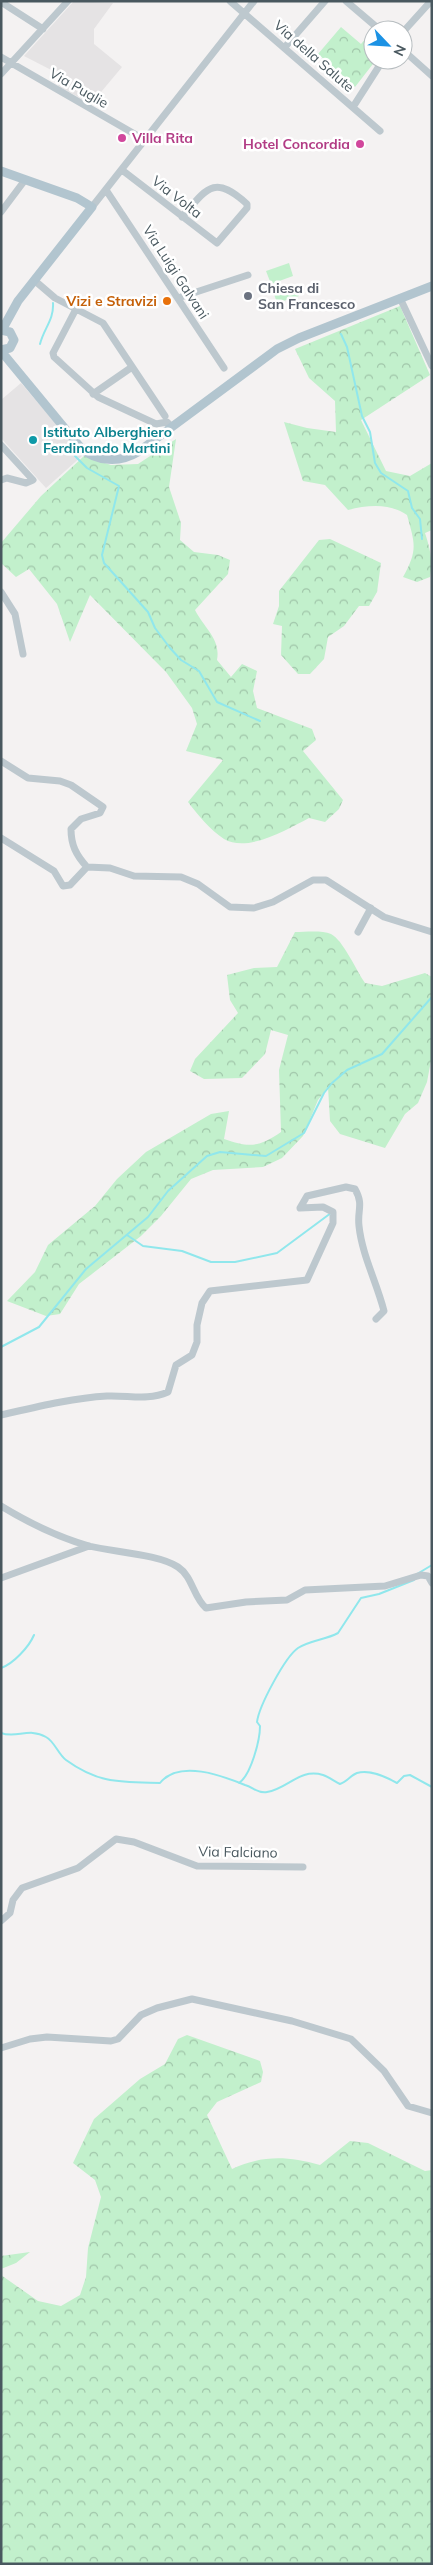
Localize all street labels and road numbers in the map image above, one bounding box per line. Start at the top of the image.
street label: Via della Salute [270,16,358,96]
street label: Via Puglie [46,64,112,112]
street label: Via Volta [148,172,206,222]
street label: Via Luigi Galvani [139,222,213,322]
street label: Via Falciano [198,1842,278,1862]

